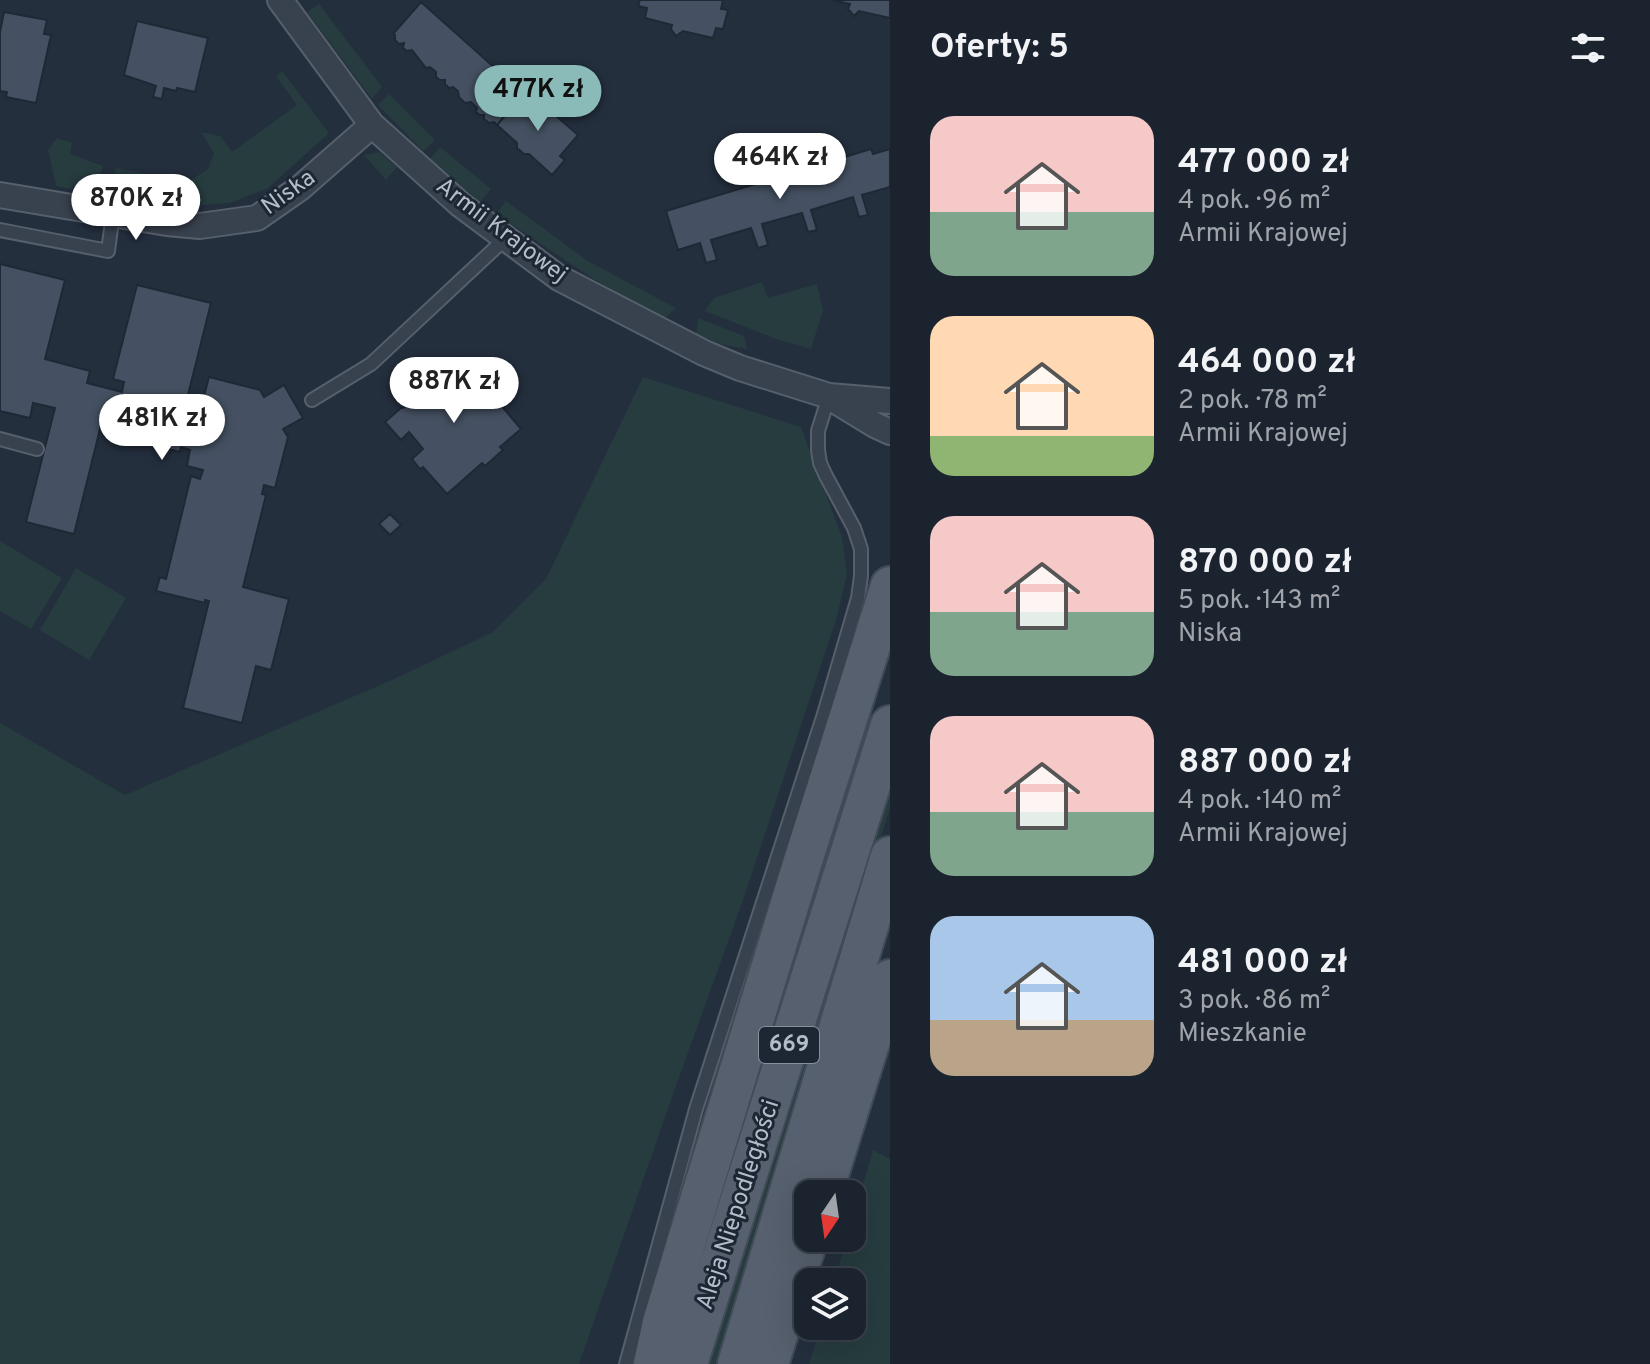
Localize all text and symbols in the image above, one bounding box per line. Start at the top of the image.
icon: filters [1566,26,1610,70]
text: Oferty: 5 [930,27,1069,70]
pin: 477K zł [464,65,612,133]
text: 477K zł [492,74,584,107]
pin: 464K zł [706,133,854,201]
text: 464K zł [732,142,828,175]
text: 477 000 zł [1178,142,1349,185]
icon: home [994,148,1090,244]
street label: Niska [256,163,322,223]
street label: Armii Krajowej [429,172,573,290]
pin: 870K zł [62,174,210,242]
text: 870K zł [89,183,183,216]
text: 4 pok. · 96 m² [1178,185,1331,218]
text: Armii Krajowej [1178,218,1348,251]
text: 464 000 zł [1178,342,1355,385]
icon: home [994,348,1090,444]
pin: 887K zł [380,357,528,425]
text: 887K zł [408,366,500,399]
text: 2 pok. · 78 m² [1178,385,1327,418]
pin: 481K zł [88,394,236,462]
text: 481K zł [117,403,207,436]
text: Armii Krajowej [1178,418,1348,451]
text: 870 000 zł [1178,542,1352,585]
icon: home [994,548,1090,644]
text: 5 pok. · 143 m² [1178,585,1340,618]
text: Niska [1178,618,1242,651]
text: 887 000 zł [1178,742,1351,785]
icon: home [994,748,1090,844]
text: 4 pok. · 140 m² [1178,785,1341,818]
text: Armii Krajowej [1178,818,1348,851]
text: 481 000 zł [1178,942,1347,985]
icon: home [994,948,1090,1044]
text: 3 pok. · 86 m² [1178,985,1330,1018]
text: Mieszkanie [1178,1018,1307,1051]
road number: 669 [759,1027,819,1063]
street label: Aleja Niepodległości [691,1096,787,1314]
north arrow [794,1180,866,1252]
map controls [794,1180,866,1340]
button: layers [794,1268,866,1340]

